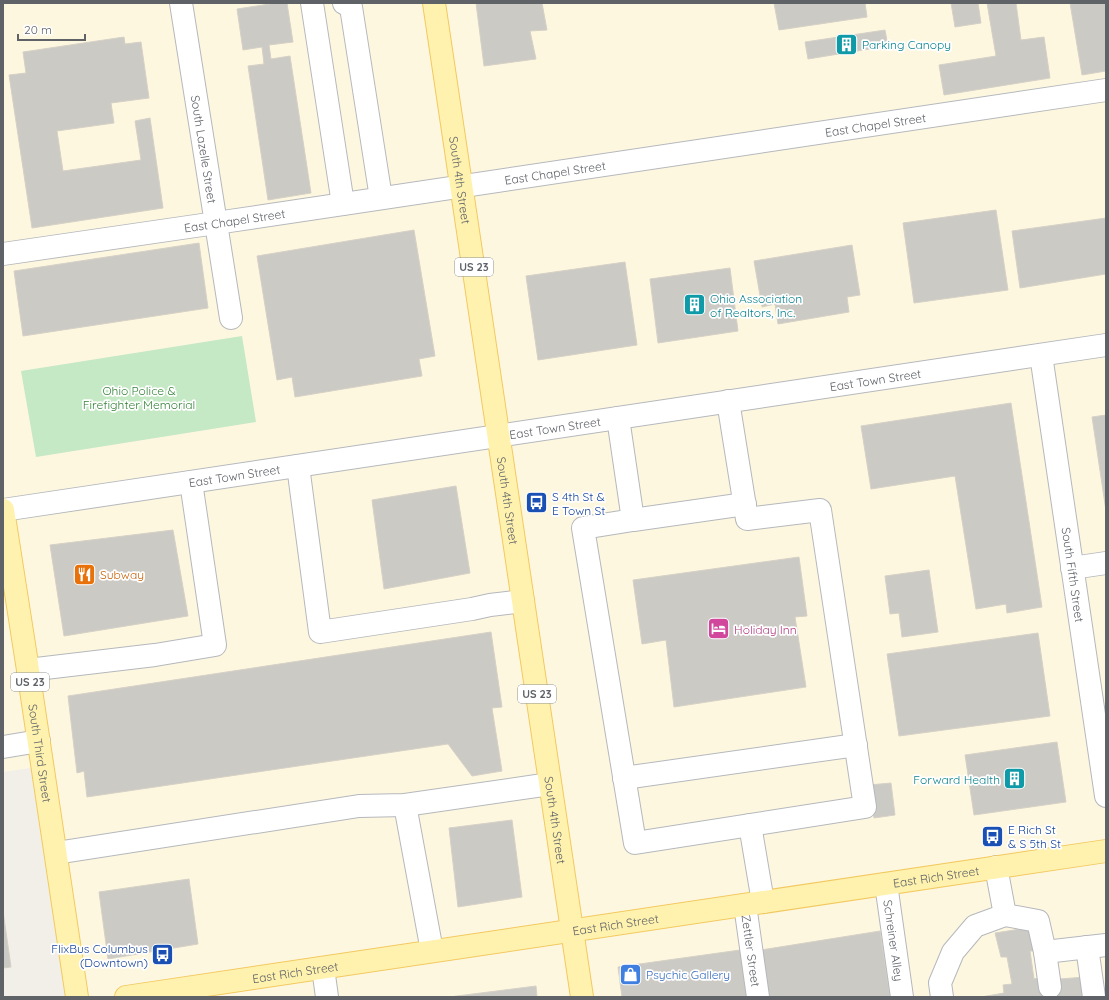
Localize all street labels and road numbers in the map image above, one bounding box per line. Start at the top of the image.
street label: South Lazelle Street [188,94,220,204]
street label: East Chapel Street [824,110,927,139]
street label: South 4th Street [446,135,474,225]
street label: East Chapel Street [503,157,607,187]
street label: East Chapel Street [183,205,286,235]
road number: US 23 [455,258,493,276]
street label: East Town Street [829,365,922,394]
street label: East Town Street [508,413,602,442]
street label: South 4th Street [494,456,522,545]
street label: East Town Street [188,461,281,490]
street label: South Fifth Street [1059,526,1088,623]
road number: US 23 [11,673,49,691]
road number: US 23 [518,685,556,703]
street label: South Third Street [26,703,55,803]
street label: South 4th Street [542,775,570,865]
street label: East Rich Street [892,862,980,890]
street label: Schreiner Alley [881,899,907,982]
street label: East Rich Street [572,910,660,938]
street label: Zettler Street [739,913,764,988]
street label: East Rich Street [251,958,339,986]

